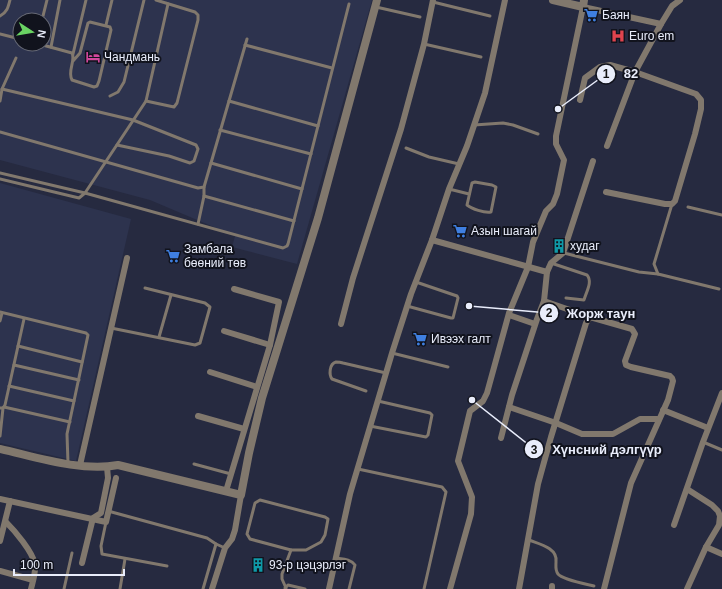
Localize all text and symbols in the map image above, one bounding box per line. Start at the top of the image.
supermarket icon: Баян [583,7,599,23]
place label: Баян [602,8,630,22]
north arrow [12,12,52,52]
hospital icon: Euro em [610,28,626,44]
text: N [35,29,48,39]
place label: Euro em [629,29,674,43]
hotel icon: Чандмань [85,49,101,65]
place label: Чандмань [104,50,160,64]
callout: 82 [596,61,646,86]
text: 82 [624,66,638,81]
text: 1 [603,67,610,81]
supermarket icon: Азын шагай [452,223,468,239]
place label: Азын шагай [471,224,537,238]
building icon: худаг [551,238,567,254]
place label: худаг [570,239,600,253]
place label: Замбала бөөний төв [184,242,246,270]
supermarket icon: Замбала бөөний төв [165,248,181,264]
callout: Жорж таун [539,301,643,326]
text: 2 [546,306,553,320]
text: Жорж таун [566,306,635,321]
supermarket icon: Ивээх галт [412,331,428,347]
place label: Ивээх галт [431,332,491,346]
callout: Хүнсний дэлгүүр [524,437,670,462]
text: Хүнсний дэлгүүр [552,442,662,457]
text: 3 [531,443,538,457]
scale bar [14,551,124,577]
building icon: 93-р цэцэрлэг [250,557,266,573]
text: 100 m [20,558,53,572]
place label: 93-р цэцэрлэг [269,558,347,572]

